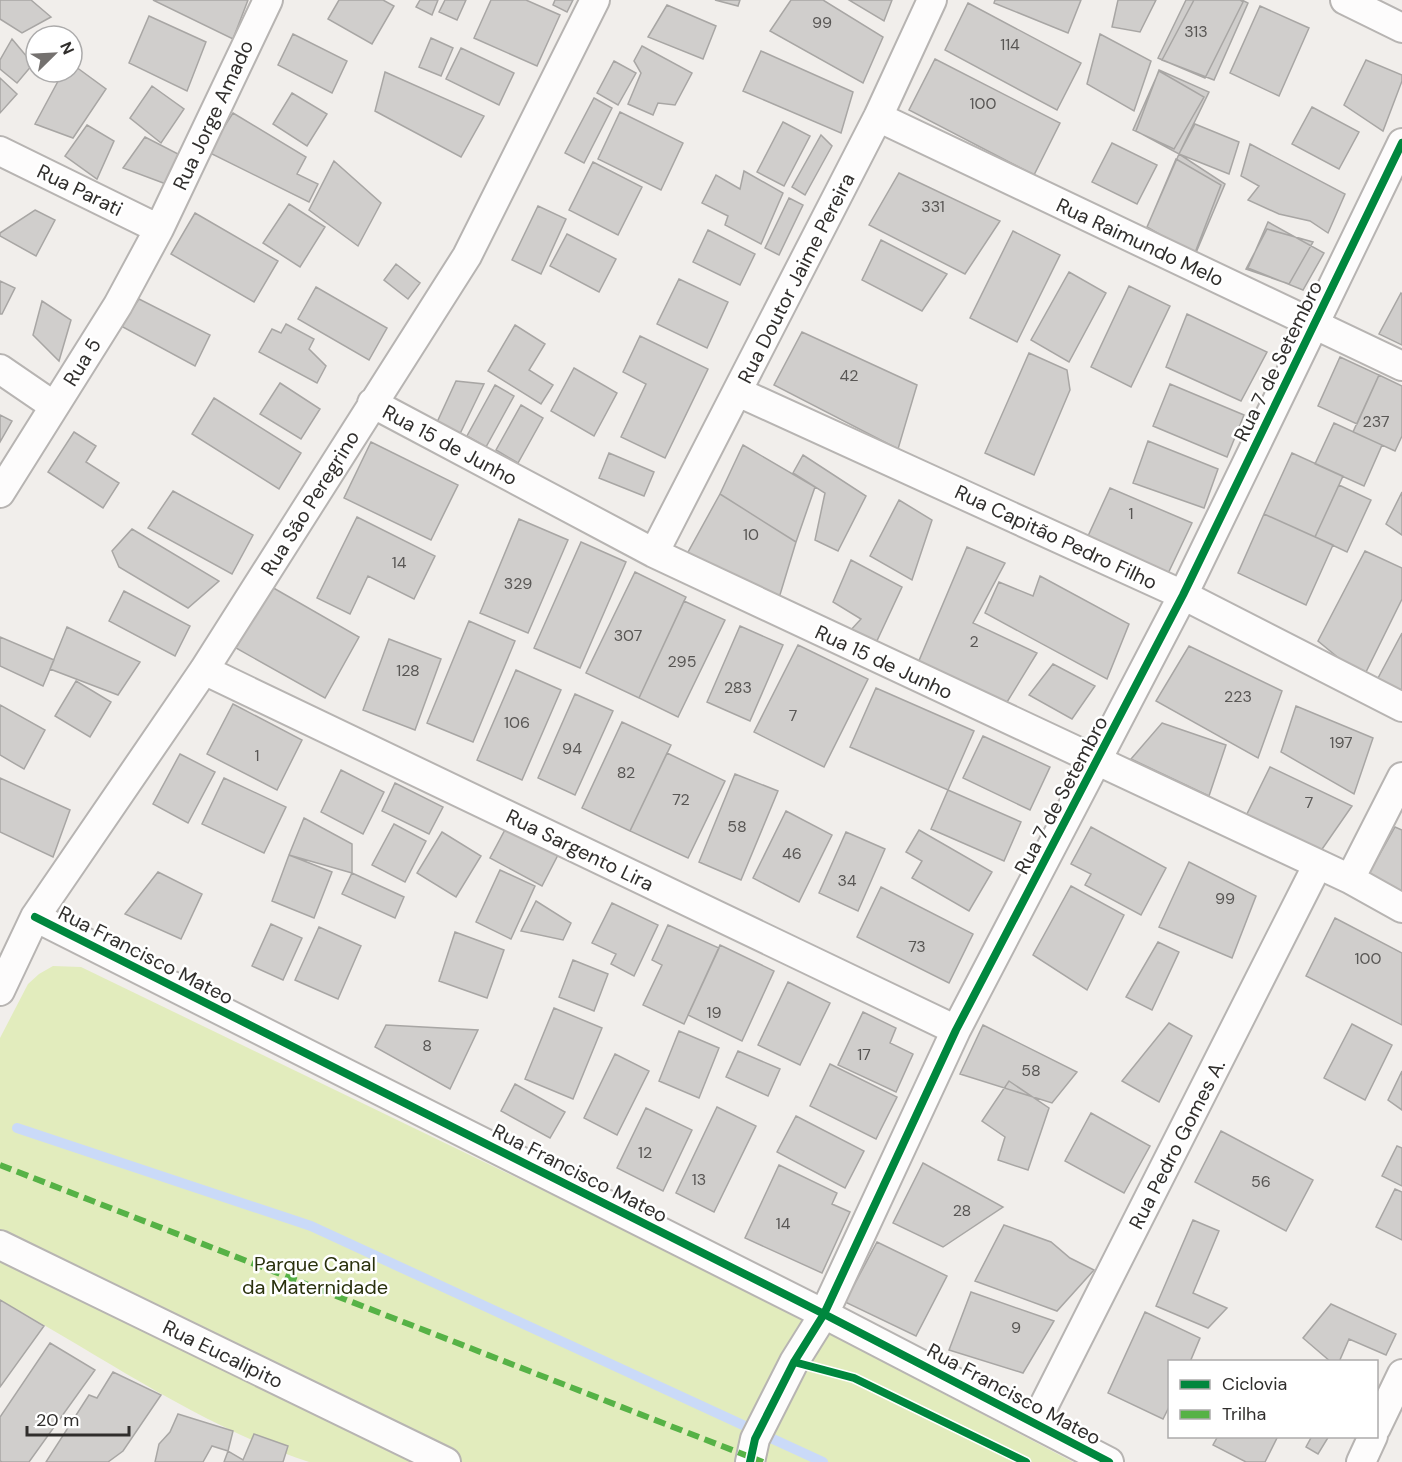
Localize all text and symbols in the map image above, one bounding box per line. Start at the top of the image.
house number: 99 [812,12,832,33]
house number: 313 [1184,21,1208,42]
north arrow [24,24,84,84]
house number: 114 [1000,34,1020,55]
street label: Rua Jorge Amado [167,36,259,194]
text: N [55,39,79,58]
house number: 100 [970,93,996,114]
street label: Rua Parati [33,158,127,222]
street label: Rua Doutor Jaime Pereira [732,168,860,388]
street label: Rua Raimundo Melo [1052,192,1228,292]
house number: 331 [921,196,945,217]
street label: Rua 7 de Setembro [1228,276,1328,446]
street label: Rua 5 [57,333,107,391]
house number: 42 [840,365,858,386]
street label: Rua 15 de Junho [378,399,522,491]
house number: 237 [1363,411,1389,432]
street label: Rua São Peregrino [255,425,365,581]
street label: Rua Capitão Pedro Filho [951,479,1161,595]
house number: 1 [1129,503,1134,524]
house number: 10 [743,524,759,545]
house number: 14 [392,552,407,573]
house number: 329 [504,573,532,594]
street label: Rua 15 de Junho [811,619,957,705]
house number: 307 [614,625,642,646]
house number: 2 [969,631,979,652]
house number: 295 [668,651,696,672]
house number: 128 [396,660,420,681]
house number: 283 [724,677,752,698]
house number: 223 [1224,686,1252,707]
house number: 7 [789,705,797,726]
street label: Rua 7 de Setembro [1008,711,1114,879]
house number: 106 [504,712,530,733]
house number: 197 [1329,732,1353,753]
house number: 94 [562,738,582,759]
house number: 1 [255,745,260,766]
house number: 82 [617,762,635,783]
house number: 72 [672,789,690,810]
house number: 7 [1305,792,1313,813]
street label: Rua Sargento Lira [502,803,658,897]
house number: 58 [727,816,747,837]
house number: 46 [782,843,802,864]
house number: 34 [837,870,857,891]
house number: 99 [1215,888,1235,909]
street label: Rua Francisco Mateo [54,900,238,1010]
house number: 73 [908,936,926,957]
house number: 100 [1355,948,1381,969]
house number: 19 [706,1002,722,1023]
house number: 8 [422,1035,432,1056]
house number: 17 [857,1044,871,1065]
street label: Rua Pedro Gomes A. [1123,1055,1231,1233]
house number: 58 [1021,1060,1041,1081]
street label: Rua Francisco Mateo [488,1118,672,1228]
house number: 12 [638,1142,652,1163]
house number: 13 [692,1169,706,1190]
house number: 56 [1251,1171,1271,1192]
house number: 28 [953,1200,971,1221]
house number: 14 [776,1213,791,1234]
park label: Parque Canal da Maternidade [242,1251,388,1300]
street label: Rua Eucalipito [159,1314,287,1394]
house number: 9 [1011,1317,1021,1338]
street label: Rua Francisco Mateo [923,1337,1105,1451]
legend [1168,1360,1378,1438]
text: Ciclovia [1222,1372,1287,1396]
scale bar [27,1399,129,1437]
text: Trilha [1222,1402,1266,1426]
text: 20 m [36,1408,79,1432]

